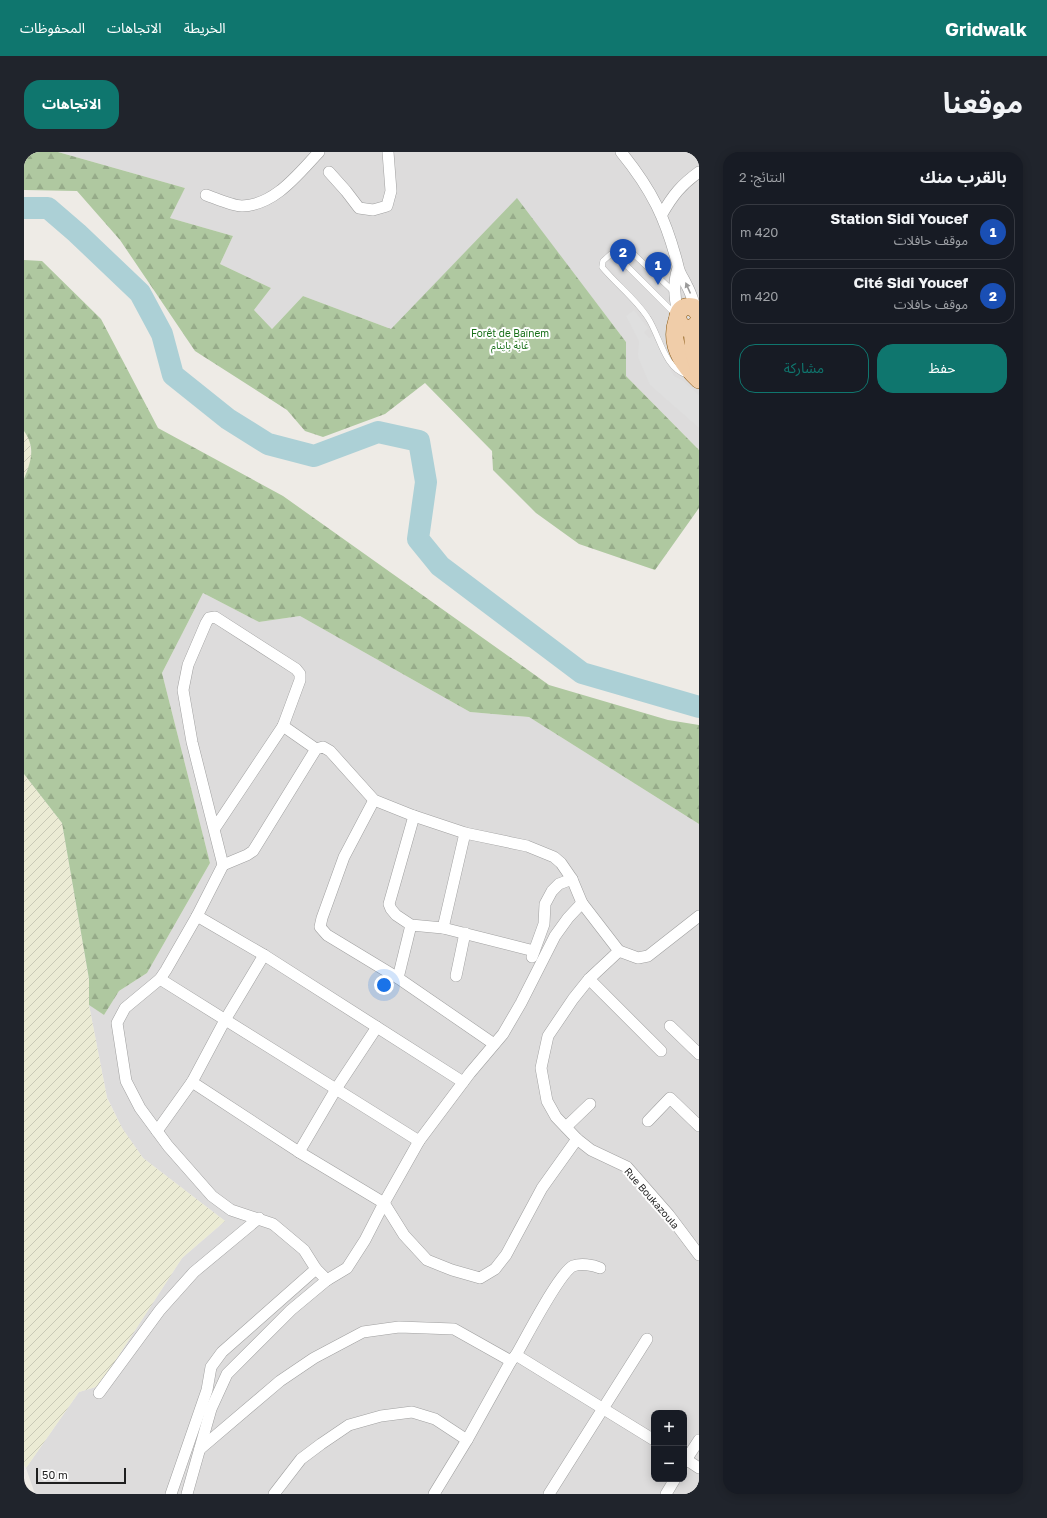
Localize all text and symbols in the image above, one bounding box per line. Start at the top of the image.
text: Gridwalk [945,17,1027,40]
text: المحفوظات [20,19,85,36]
text: الاتجاهات [107,19,162,36]
text: الخريطة [184,19,226,36]
button: الاتجاهات [24,80,119,129]
text: موقعنا [943,86,1023,119]
text: بالقرب منك [920,166,1007,187]
text: النتائج: 2 [739,169,785,185]
text: Station Sidi Youcef [830,209,968,227]
text: 420 m [740,224,778,240]
text: 1 [990,224,996,240]
text: موقف حافلات [894,232,968,248]
pin: 2 [610,239,636,272]
pin: 1 [645,252,671,285]
text: Cité Sidi Youcef [853,273,968,291]
one-way arrow [685,282,691,293]
text: 420 m [740,288,778,304]
text: 2 [989,288,997,304]
text: موقف حافلات [894,296,968,312]
park label: Forêt de Baïnem غابة باينام [471,327,549,354]
button: مشاركة [739,344,869,393]
button: حفظ [877,344,1007,393]
your location [374,975,394,995]
street label: Rue Boukazoula [622,1165,682,1231]
map controls [651,1410,687,1482]
button: + [651,1410,687,1446]
button: − [651,1446,687,1482]
scale bar [36,1466,126,1485]
text: 50 m [42,1468,68,1481]

